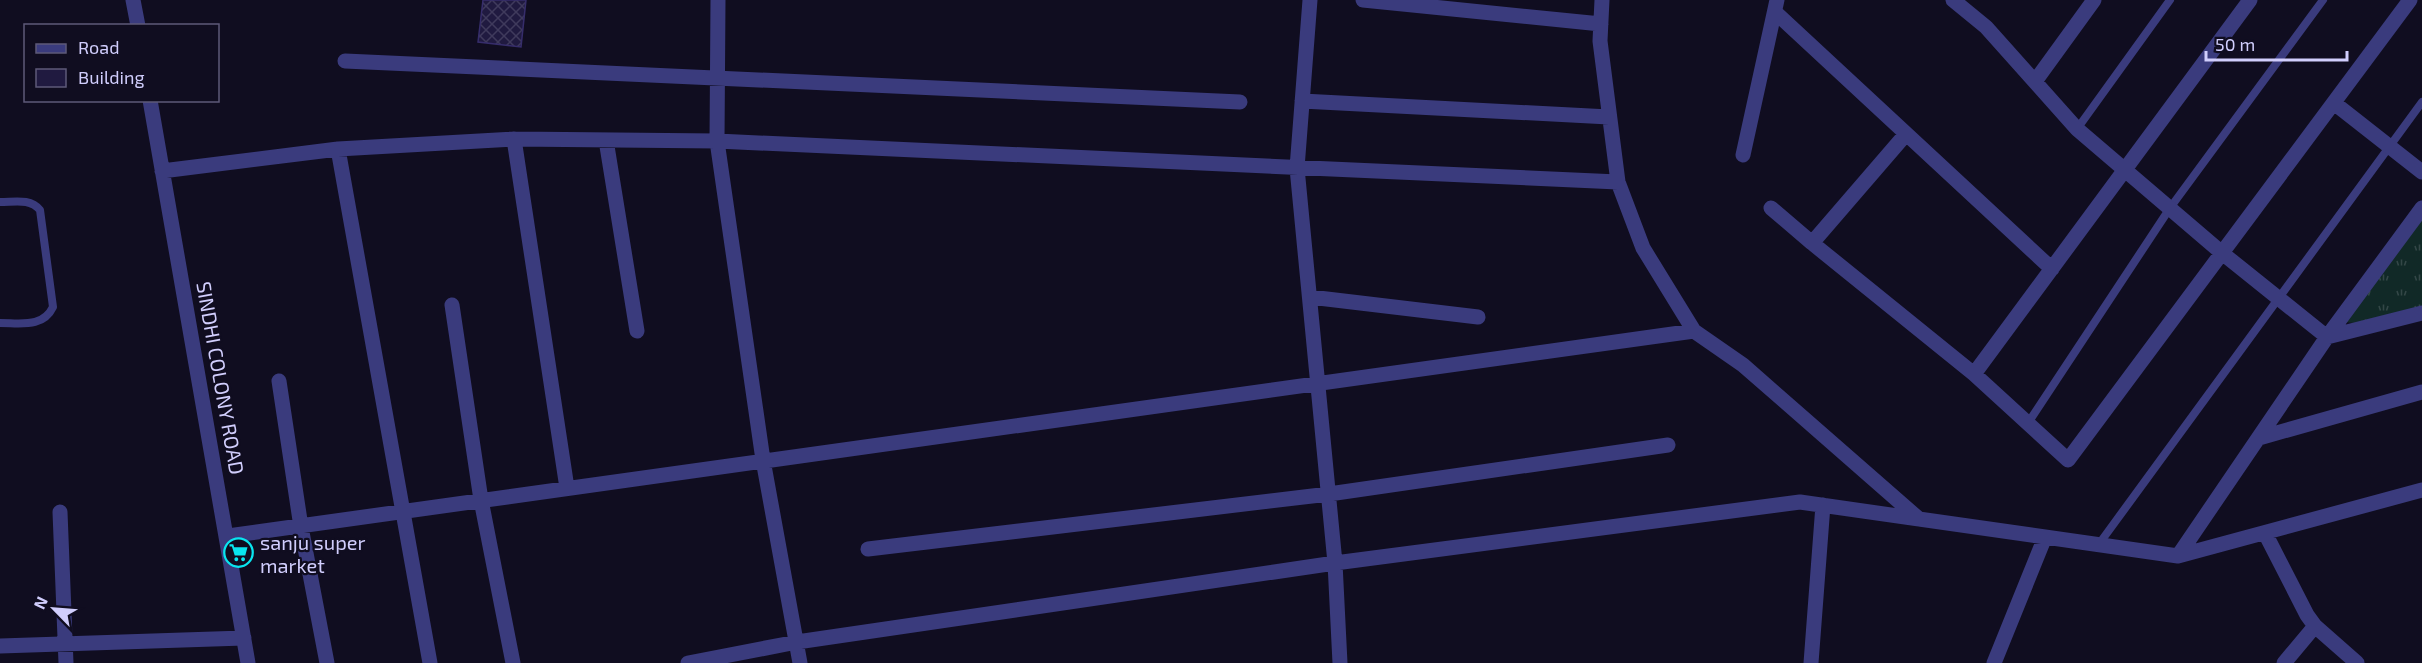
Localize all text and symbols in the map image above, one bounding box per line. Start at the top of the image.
legend [24,24,219,102]
scale bar [2206,24,2347,62]
text: 50 m [2215,33,2255,55]
text: Road [78,36,119,58]
text: Building [78,66,145,88]
street label: SINDHI COLONY ROAD [192,280,250,476]
place label: sanju super market [260,530,366,577]
supermarket icon: sanju super market [223,537,255,569]
north arrow [24,579,84,639]
text: N [29,593,51,612]

